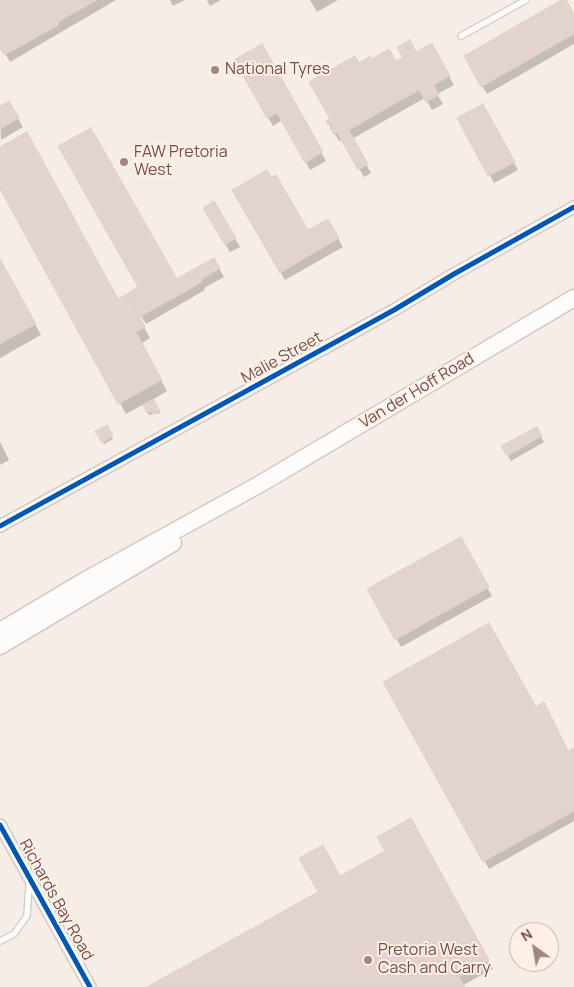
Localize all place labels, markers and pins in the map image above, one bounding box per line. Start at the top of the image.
place label: National Tyres [225,60,330,80]
marker: National Tyres [209,64,221,76]
place label: FAW Pretoria West [134,143,228,181]
marker: FAW Pretoria West [118,156,130,168]
place label: Pretoria West Cash and Carry [378,941,491,979]
marker: Pretoria West Cash and Carry [362,954,374,966]

